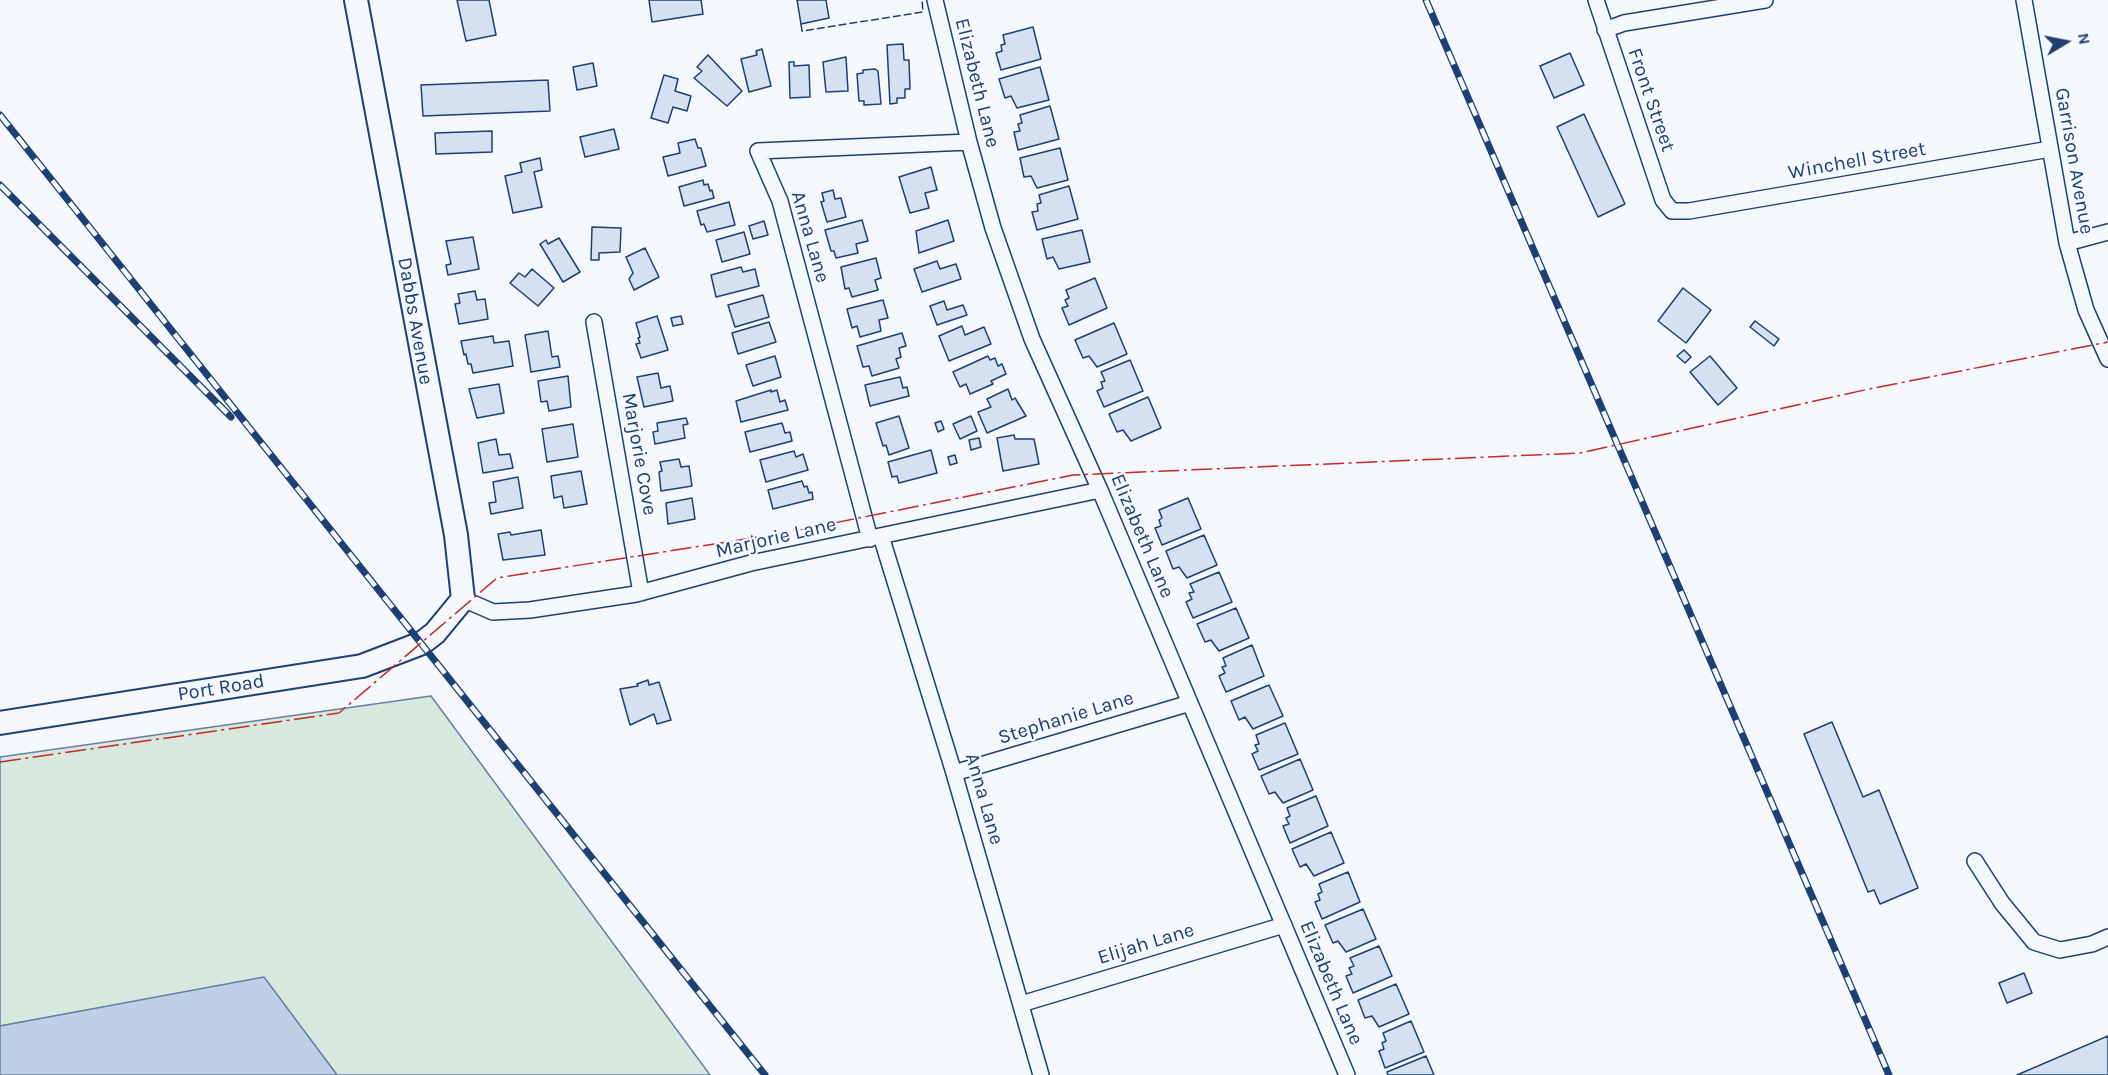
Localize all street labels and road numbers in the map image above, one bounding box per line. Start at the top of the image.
street label: Elizabeth Lane [949,16,1005,150]
street label: Front Street [1622,45,1680,155]
street label: Garrison Avenue [2049,86,2099,236]
street label: Winchell Street [1786,137,1928,185]
street label: Anna Lane [785,188,835,286]
street label: Dabbs Avenue [392,255,438,387]
street label: Marjorie Cove [616,391,662,517]
street label: Elizabeth Lane [1105,470,1179,602]
street label: Marjorie Lane [713,512,839,564]
street label: Port Road [176,669,266,707]
street label: Stephanie Lane [995,686,1137,750]
street label: Anna Lane [959,750,1009,848]
street label: Elizabeth Lane [1294,917,1368,1049]
street label: Elijah Lane [1095,918,1197,970]

